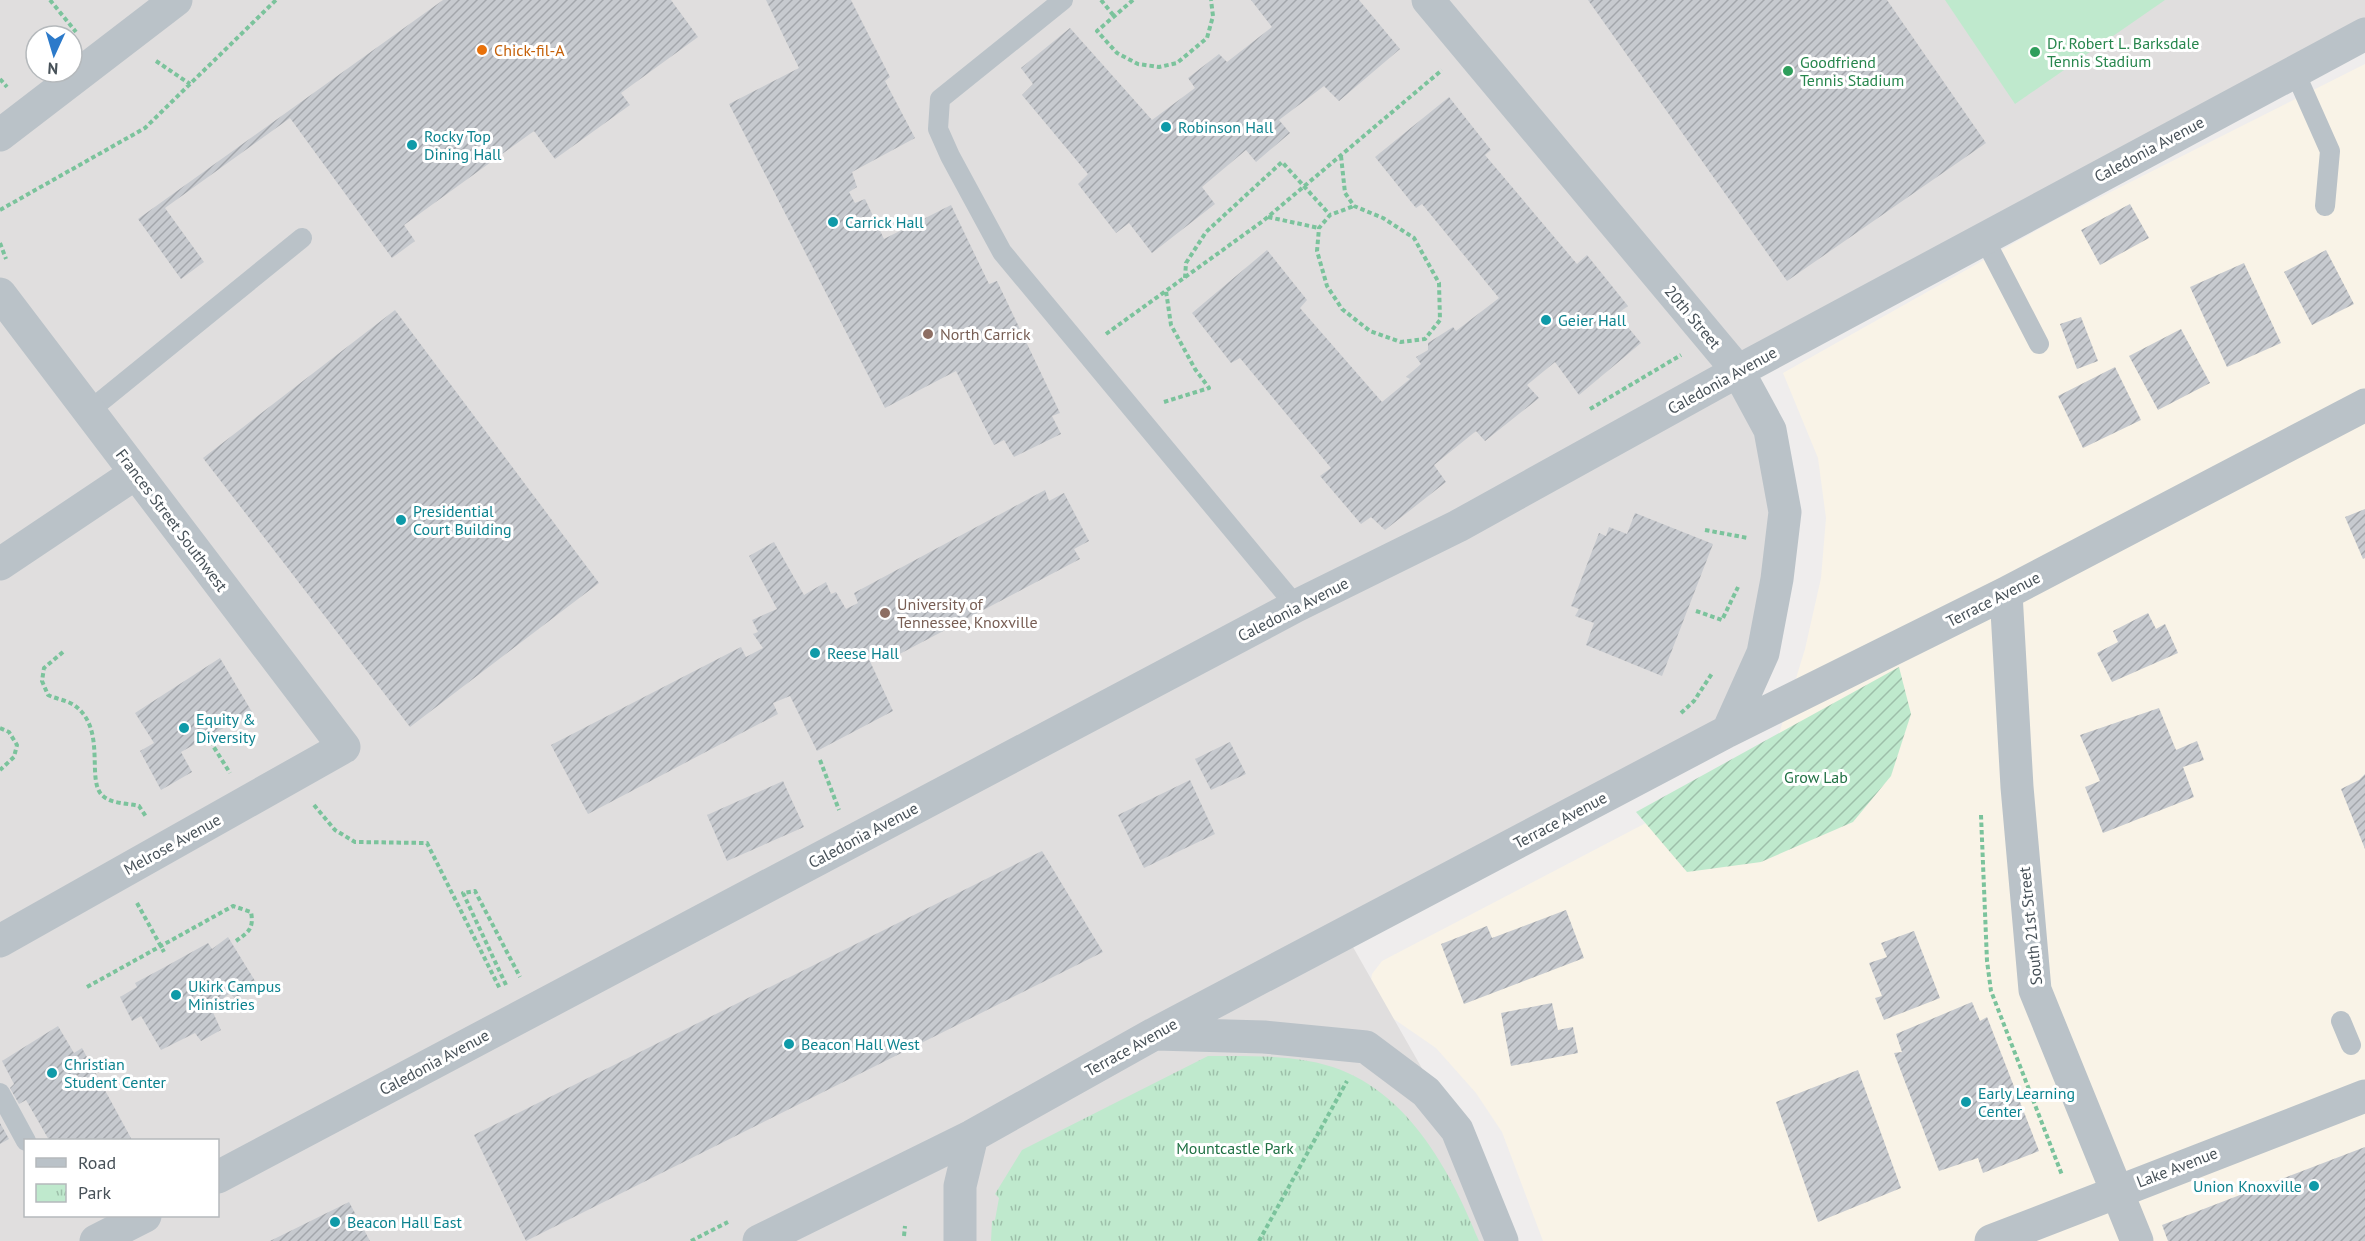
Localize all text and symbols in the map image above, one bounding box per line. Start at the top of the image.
north arrow [24,24,84,84]
place label: Dr. Robert L. Barksdale Tennis Stadium [2047,33,2199,71]
place label: Chick-fil-A [494,40,565,60]
marker: Chick-fil-A [475,43,489,57]
marker: Dr. Robert L. Barksdale Tennis Stadium [2028,45,2042,59]
place label: Goodfriend Tennis Stadium [1800,52,1904,90]
text: N [47,59,59,79]
marker: Goodfriend Tennis Stadium [1781,64,1795,78]
street label: Caledonia Avenue [2091,112,2207,186]
place label: Robinson Hall [1178,117,1274,137]
marker: Robinson Hall [1159,120,1173,134]
place label: Rocky Top Dining Hall [424,126,502,164]
marker: Rocky Top Dining Hall [405,138,419,152]
place label: Carrick Hall [845,212,924,232]
marker: Carrick Hall [826,215,840,229]
street label: 20th Street [1661,281,1726,353]
place label: Geier Hall [1558,310,1626,330]
marker: Geier Hall [1539,313,1553,327]
place label: North Carrick [940,324,1031,344]
marker: North Carrick [921,327,935,341]
street label: Caledonia Avenue [1664,342,1780,418]
street label: Frances Street Southwest [112,445,232,596]
place label: Presidential Court Building [413,501,512,539]
marker: Presidential Court Building [394,513,408,527]
street label: Terrace Avenue [1943,567,2043,631]
street label: Caledonia Avenue [1234,573,1352,645]
place label: University of Tennessee, Knoxville [897,594,1038,632]
marker: University of Tennessee, Knoxville [878,606,892,620]
place label: Reese Hall [827,643,899,663]
marker: Reese Hall [808,646,822,660]
place label: Equity & Diversity [196,709,256,747]
marker: Equity & Diversity [177,721,191,735]
park label: Grow Lab [1784,767,1848,787]
street label: Terrace Avenue [1510,787,1610,853]
street label: Caledonia Avenue [805,798,921,872]
street label: Melrose Avenue [120,809,224,879]
street label: South 21st Street [2014,865,2046,986]
place label: Ukirk Campus Ministries [188,976,281,1014]
marker: Ukirk Campus Ministries [169,988,183,1002]
street label: Terrace Avenue [1081,1013,1181,1081]
street label: Caledonia Avenue [376,1025,492,1099]
place label: Beacon Hall West [801,1034,920,1054]
marker: Beacon Hall West [782,1037,796,1051]
place label: Christian Student Center [64,1054,167,1092]
marker: Christian Student Center [45,1066,59,1080]
place label: Early Learning Center [1978,1083,2075,1121]
marker: Early Learning Center [1959,1095,1973,1109]
park label: Mountcastle Park [1176,1138,1294,1158]
legend [24,1139,219,1217]
street label: Lake Avenue [2134,1142,2220,1192]
text: Road [78,1151,116,1174]
place label: Union Knoxville [2193,1176,2302,1196]
marker: Union Knoxville [2307,1179,2321,1193]
text: Park [78,1181,111,1204]
place label: Beacon Hall East [347,1212,462,1232]
marker: Beacon Hall East [328,1215,342,1229]

